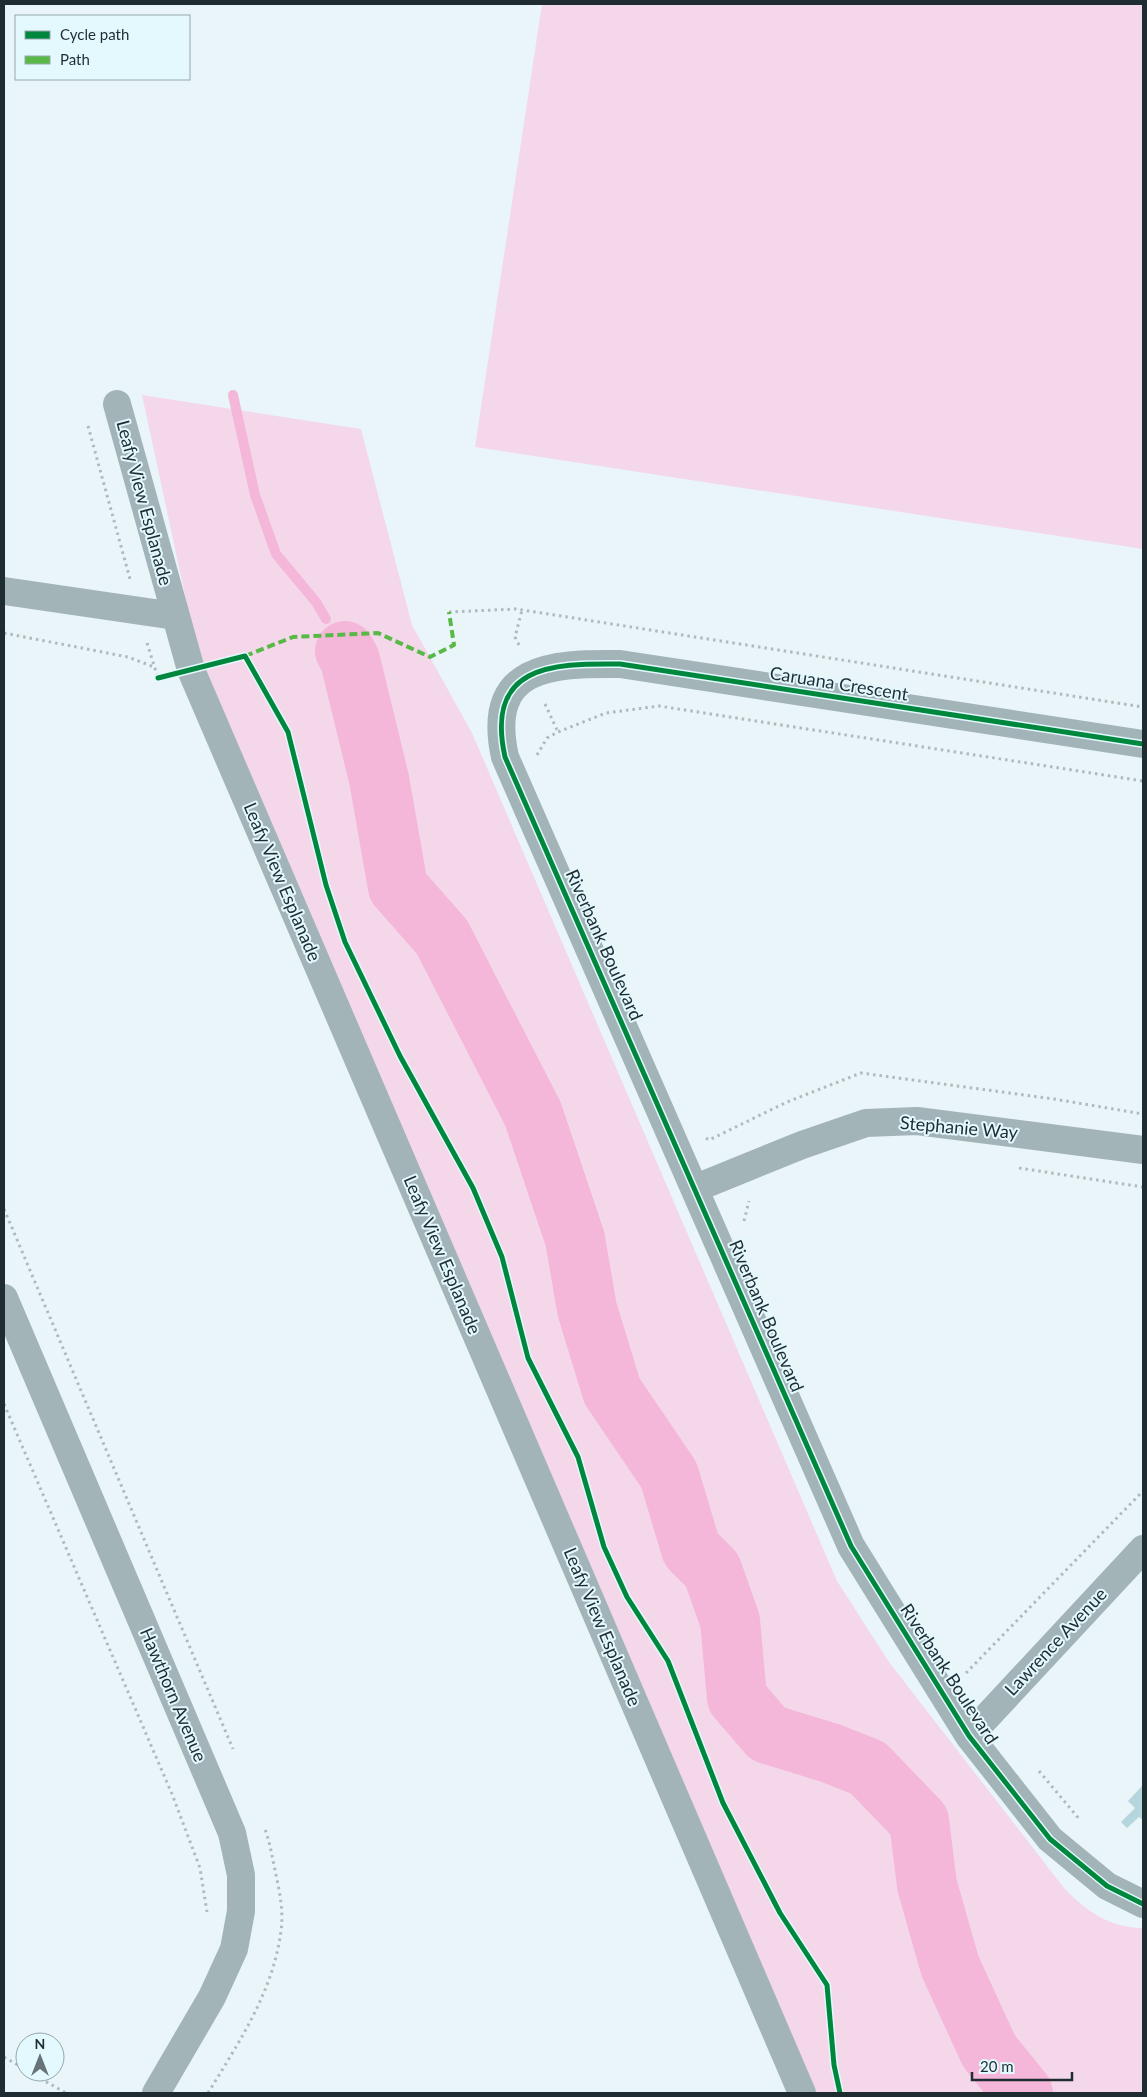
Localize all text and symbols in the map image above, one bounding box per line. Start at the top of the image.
legend [15,15,190,80]
text: Cycle path [60,25,129,43]
text: Path [60,50,90,68]
street label: Leafy View Esplanade [112,418,178,588]
street label: Caruana Crescent [768,661,910,705]
street label: Leafy View Esplanade [240,799,326,964]
street label: Riverbank Boulevard [562,866,648,1024]
street label: Stephanie Way [899,1111,1020,1143]
street label: Leafy View Esplanade [400,1172,486,1337]
street label: Riverbank Boulevard [725,1236,809,1395]
street label: Leafy View Esplanade [560,1544,646,1709]
street label: Lawrence Avenue [1000,1583,1111,1700]
street label: Riverbank Boulevard [896,1599,1003,1748]
street label: Hawthorn Avenue [136,1624,212,1765]
north arrow [15,2032,65,2082]
text: N [35,2035,45,2052]
scale bar [972,2050,1072,2082]
text: 20 m [980,2057,1014,2075]

